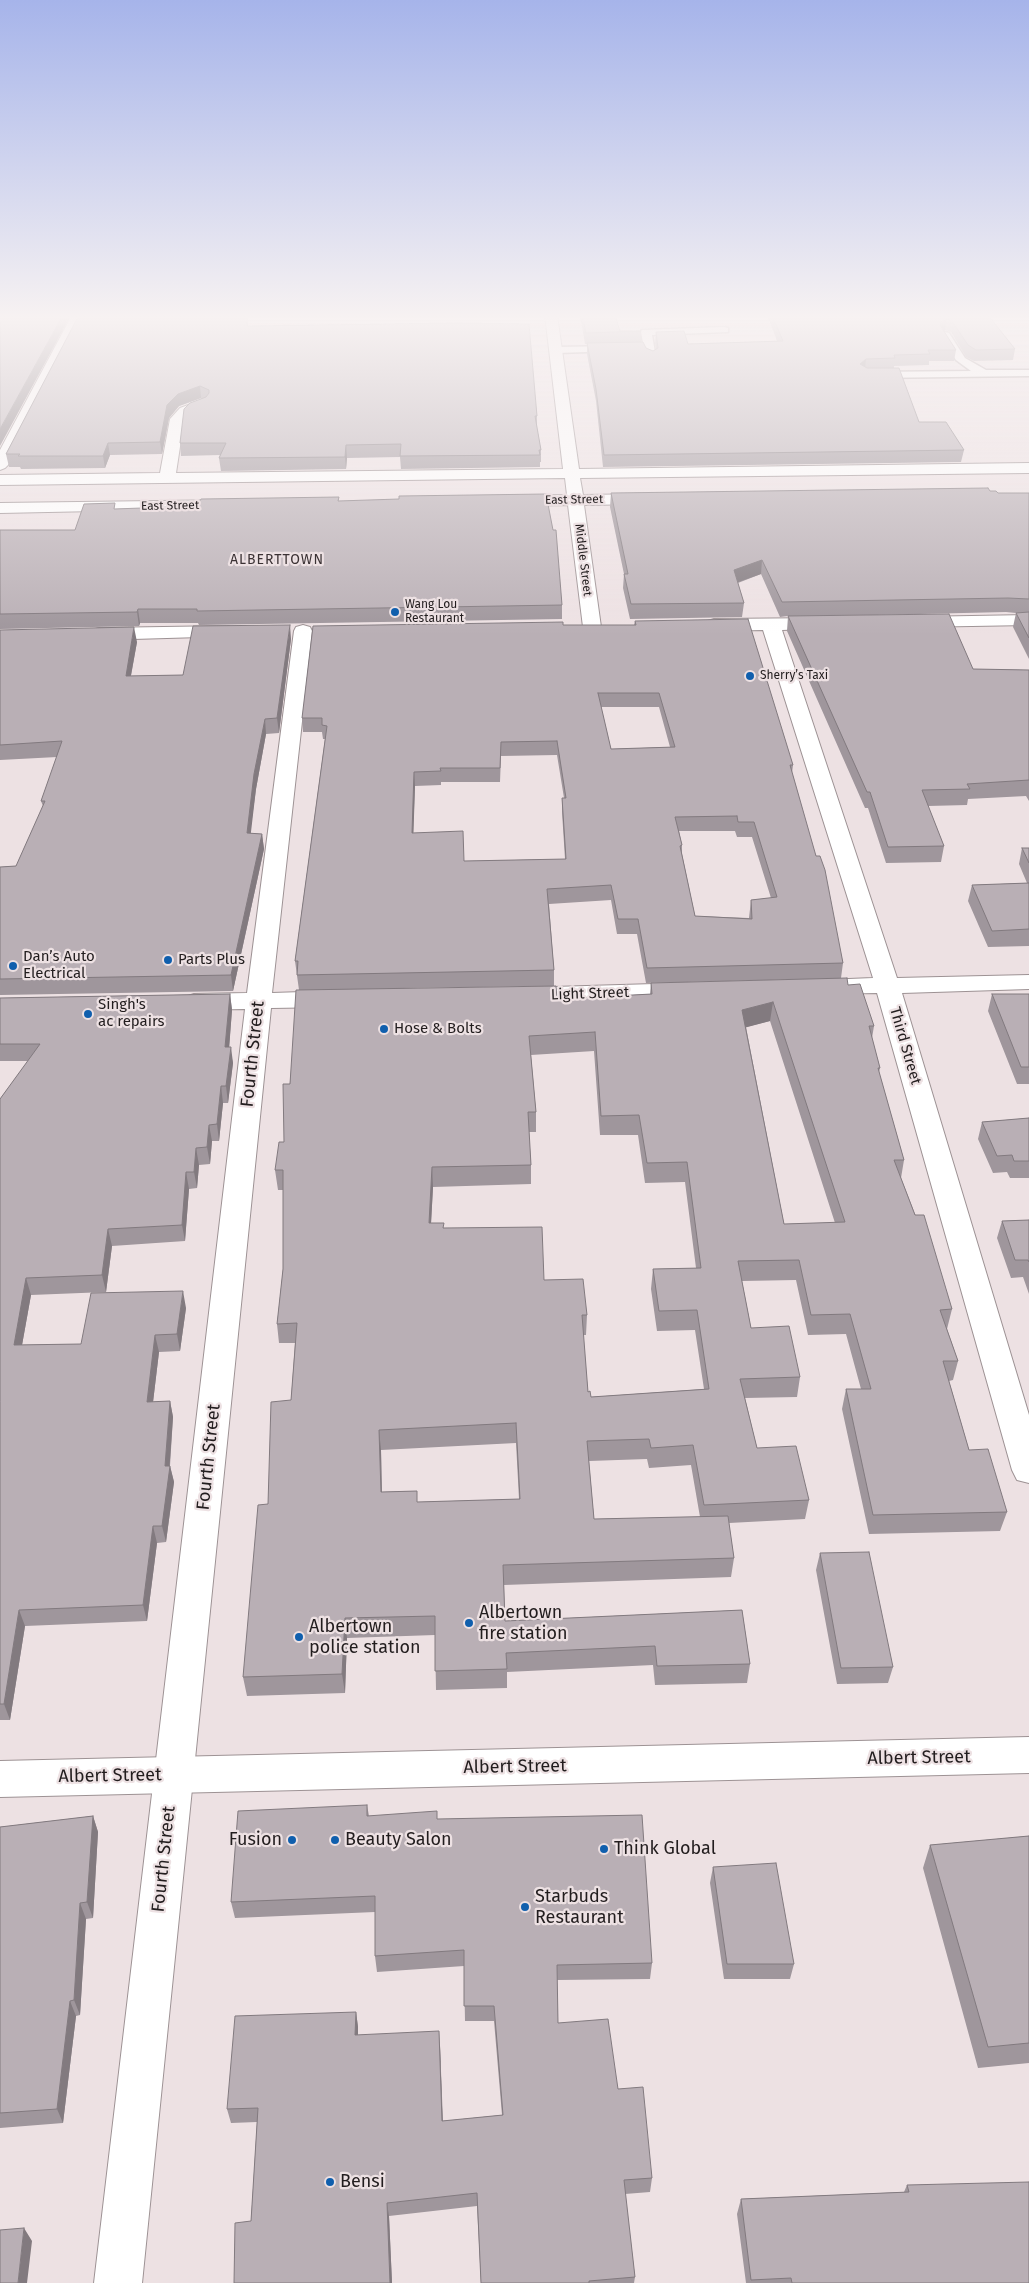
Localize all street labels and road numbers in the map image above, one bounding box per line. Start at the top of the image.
street label: East Street [545,492,603,508]
street label: East Street [141,498,199,514]
street label: Middle Street [571,523,595,597]
street label: Light Street [551,984,629,1004]
street label: Fourth Street [237,1000,269,1108]
street label: Third Street [885,1005,925,1087]
street label: Fourth Street [193,1403,225,1511]
street label: Albert Street [867,1746,971,1770]
street label: Albert Street [463,1755,567,1779]
street label: Albert Street [58,1764,162,1788]
street label: Fourth Street [148,1805,180,1913]

